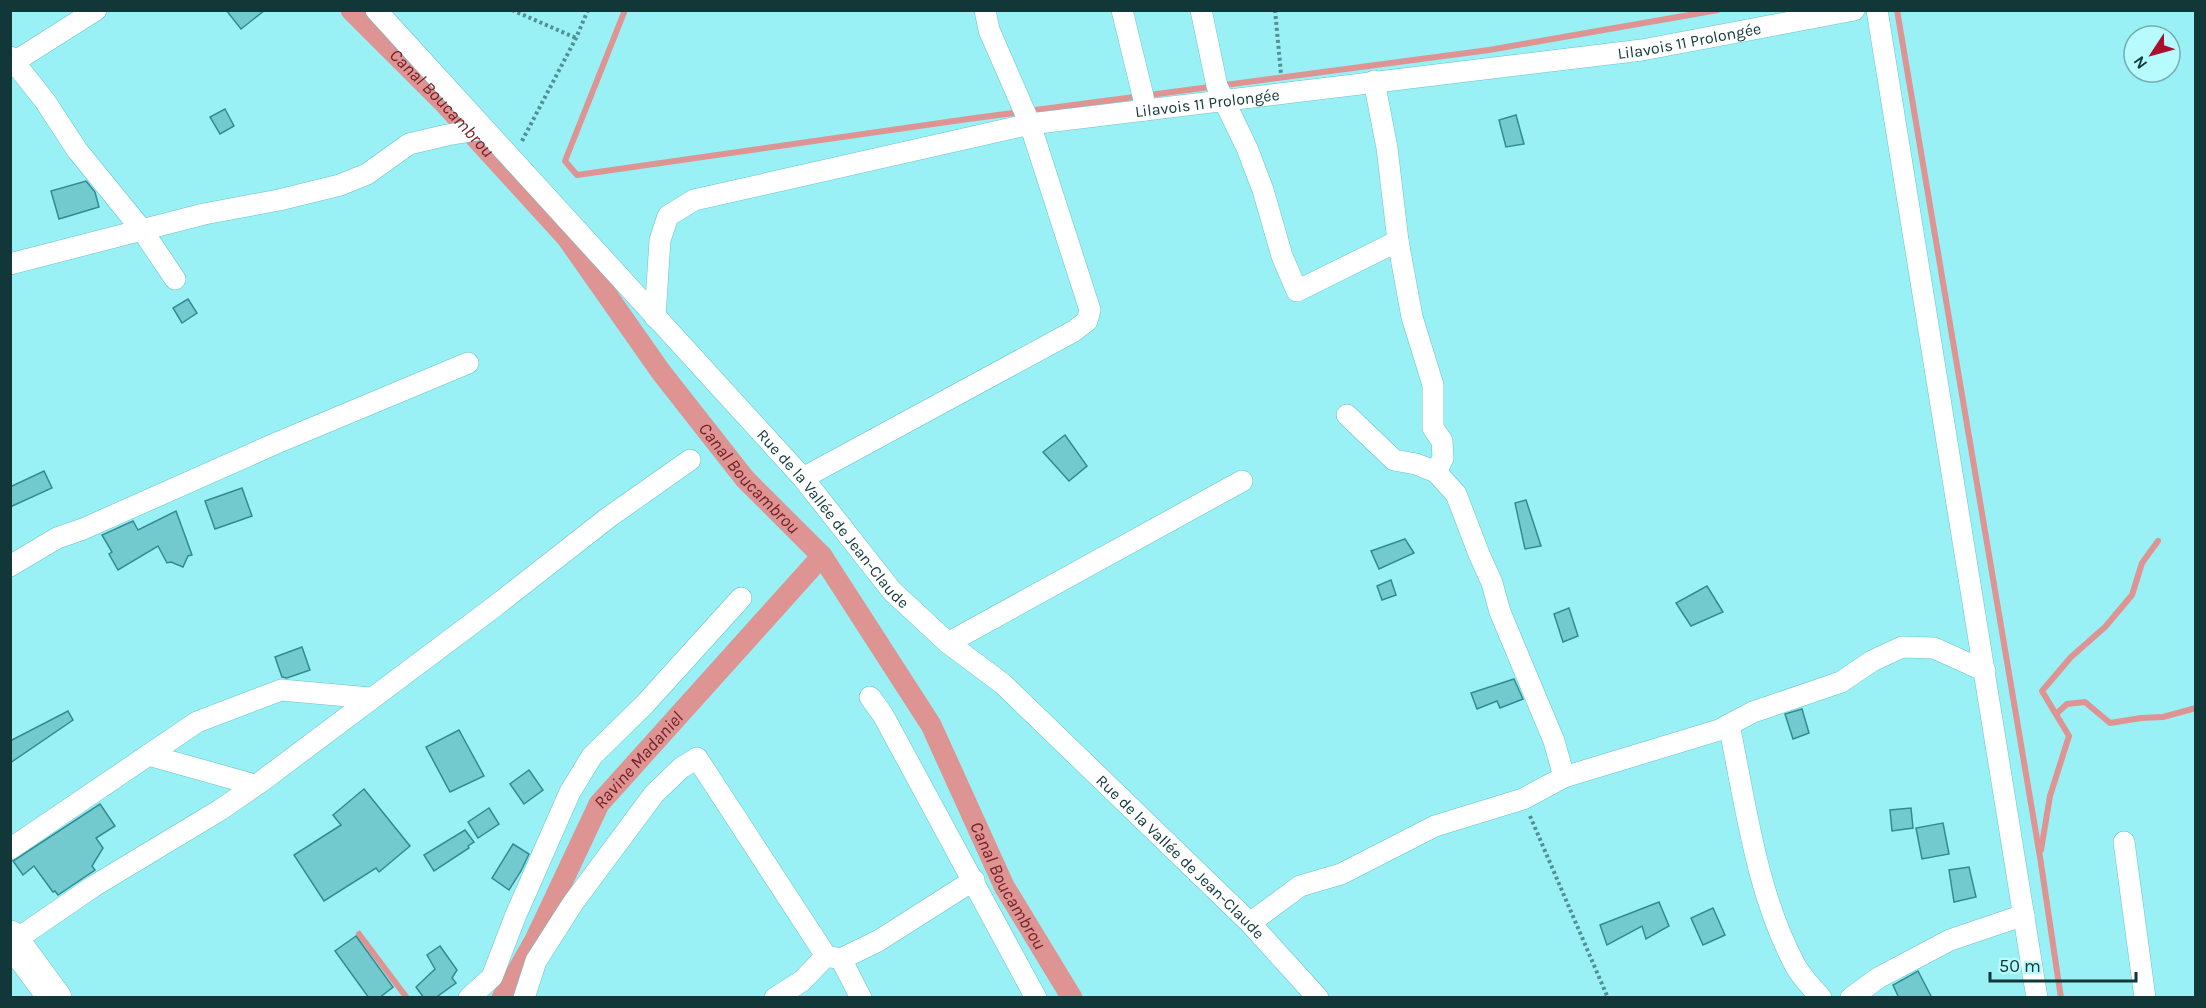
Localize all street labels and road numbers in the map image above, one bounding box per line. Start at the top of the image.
street label: Lilavois 11 Prolongée [1616,19,1763,63]
street label: Lilavois 11 Prolongée [1134,85,1281,121]
street label: Rue de la Vallée de Jean-Claude [753,425,913,612]
street label: Rue de la Vallée de Jean-Claude [1092,771,1269,943]

